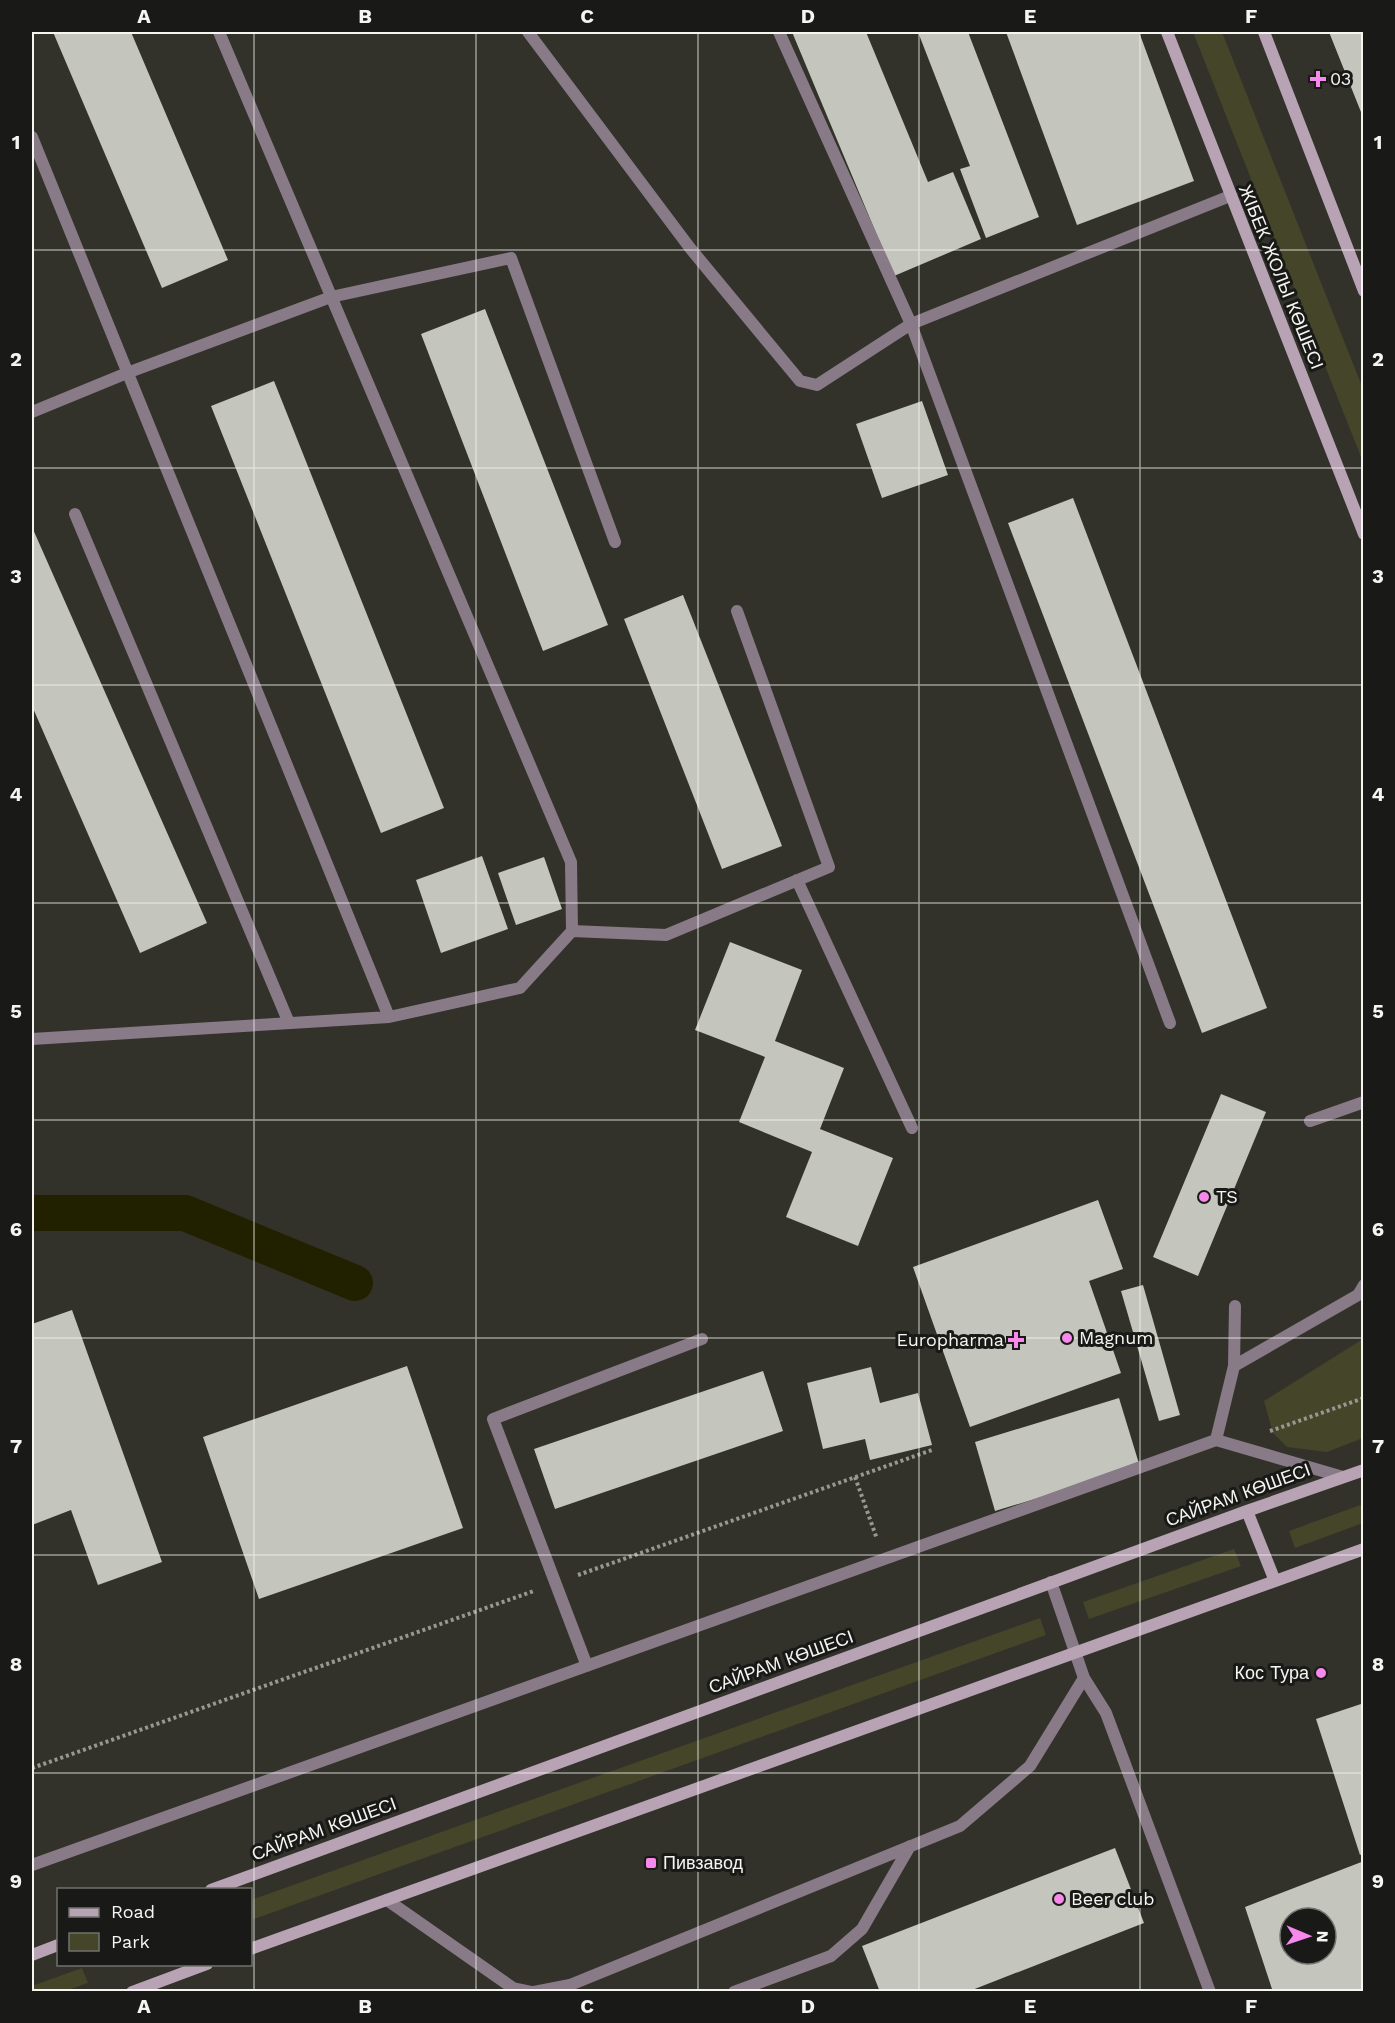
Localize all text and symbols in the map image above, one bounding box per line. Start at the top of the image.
text: A [137,4,151,28]
text: B [358,4,372,28]
text: C [580,4,594,28]
text: D [801,4,815,28]
text: E [1024,4,1036,28]
text: F [1245,4,1257,28]
place label: 03 [1330,68,1351,89]
marker: 03 [1311,72,1325,86]
text: 1 [12,130,20,154]
text: 1 [1374,130,1382,154]
street label: ЖІБЕК ЖОЛЫ КӨШЕСІ [1235,182,1328,372]
text: 2 [10,347,22,371]
text: 2 [1372,347,1384,371]
text: 3 [10,564,22,588]
text: 3 [1372,564,1384,588]
text: 4 [10,782,23,806]
text: 4 [1372,782,1385,806]
text: 5 [10,999,22,1023]
text: 5 [1372,999,1384,1023]
place label: TS [1216,1186,1238,1207]
marker: TS [1197,1190,1211,1204]
text: 6 [10,1217,22,1241]
text: 6 [1372,1217,1384,1241]
place label: Magnum [1079,1327,1153,1348]
place label: Europharma [897,1329,1004,1350]
marker: Magnum [1060,1331,1074,1345]
marker: Europharma [1009,1333,1023,1347]
text: 7 [10,1434,22,1458]
text: 7 [1372,1434,1384,1458]
street label: САЙРАМ КӨШЕСІ [1163,1459,1313,1530]
street label: САЙРАМ КӨШЕСІ [706,1626,856,1697]
text: 8 [10,1652,22,1676]
text: 8 [1372,1652,1384,1676]
place label: Кос Тура [1235,1662,1310,1683]
marker: Кос Тура [1314,1666,1328,1680]
street label: САЙРАМ КӨШЕСІ [249,1793,399,1864]
place label: Пивзавод [663,1852,744,1873]
marker: Пивзавод [644,1856,658,1870]
text: 9 [10,1869,22,1893]
text: 9 [1372,1869,1384,1893]
legend [57,1888,252,1966]
place label: Beer club [1071,1888,1155,1909]
marker: Beer club [1052,1892,1066,1906]
text: Road [111,1901,155,1922]
north arrow [1278,1906,1338,1966]
text: N [1313,1930,1332,1943]
text: Park [111,1931,150,1952]
text: A [137,1994,151,2018]
text: B [358,1994,372,2018]
text: C [580,1994,594,2018]
text: D [801,1994,815,2018]
text: E [1024,1994,1036,2018]
text: F [1245,1994,1257,2018]

